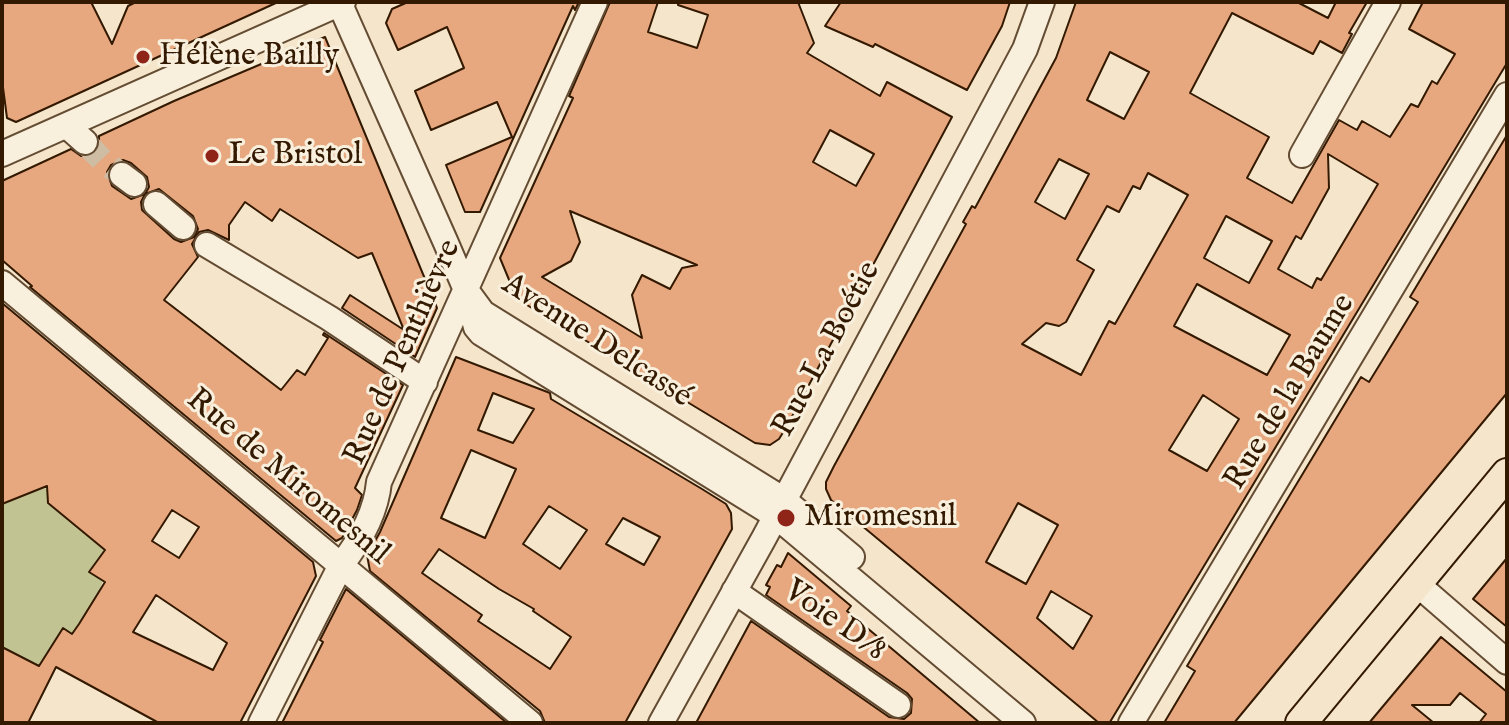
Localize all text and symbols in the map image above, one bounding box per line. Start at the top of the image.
place label: Hélène Bailly [159,38,339,76]
marker: Hélène Bailly [134,48,152,66]
place label: Le Bristol [228,137,362,175]
marker: Le Bristol [203,147,221,165]
street label: Rue de Penthièvre [337,234,471,472]
street label: Rue La Boétie [766,256,890,444]
street label: Avenue Delcassé [494,266,698,418]
street label: Rue de la Baume [1217,288,1365,498]
street label: Rue de Miromesnil [177,382,397,574]
place label: Miromesnil [804,499,957,537]
marker: Miromesnil [775,507,797,529]
street label: Voie D/8 [775,573,893,671]

